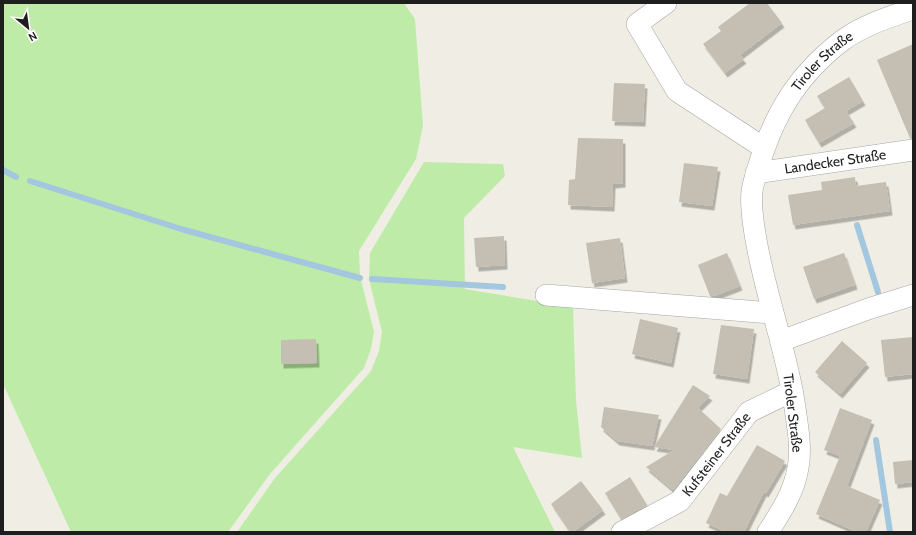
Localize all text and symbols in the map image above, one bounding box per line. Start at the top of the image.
north arrow [8,8,48,48]
street label: Tiroler Straße [787,27,856,95]
text: N [26,29,40,45]
street label: Landecker Straße [783,145,887,178]
street label: Tiroler Straße [779,373,807,453]
street label: Kufsteiner Straße [678,408,755,500]

